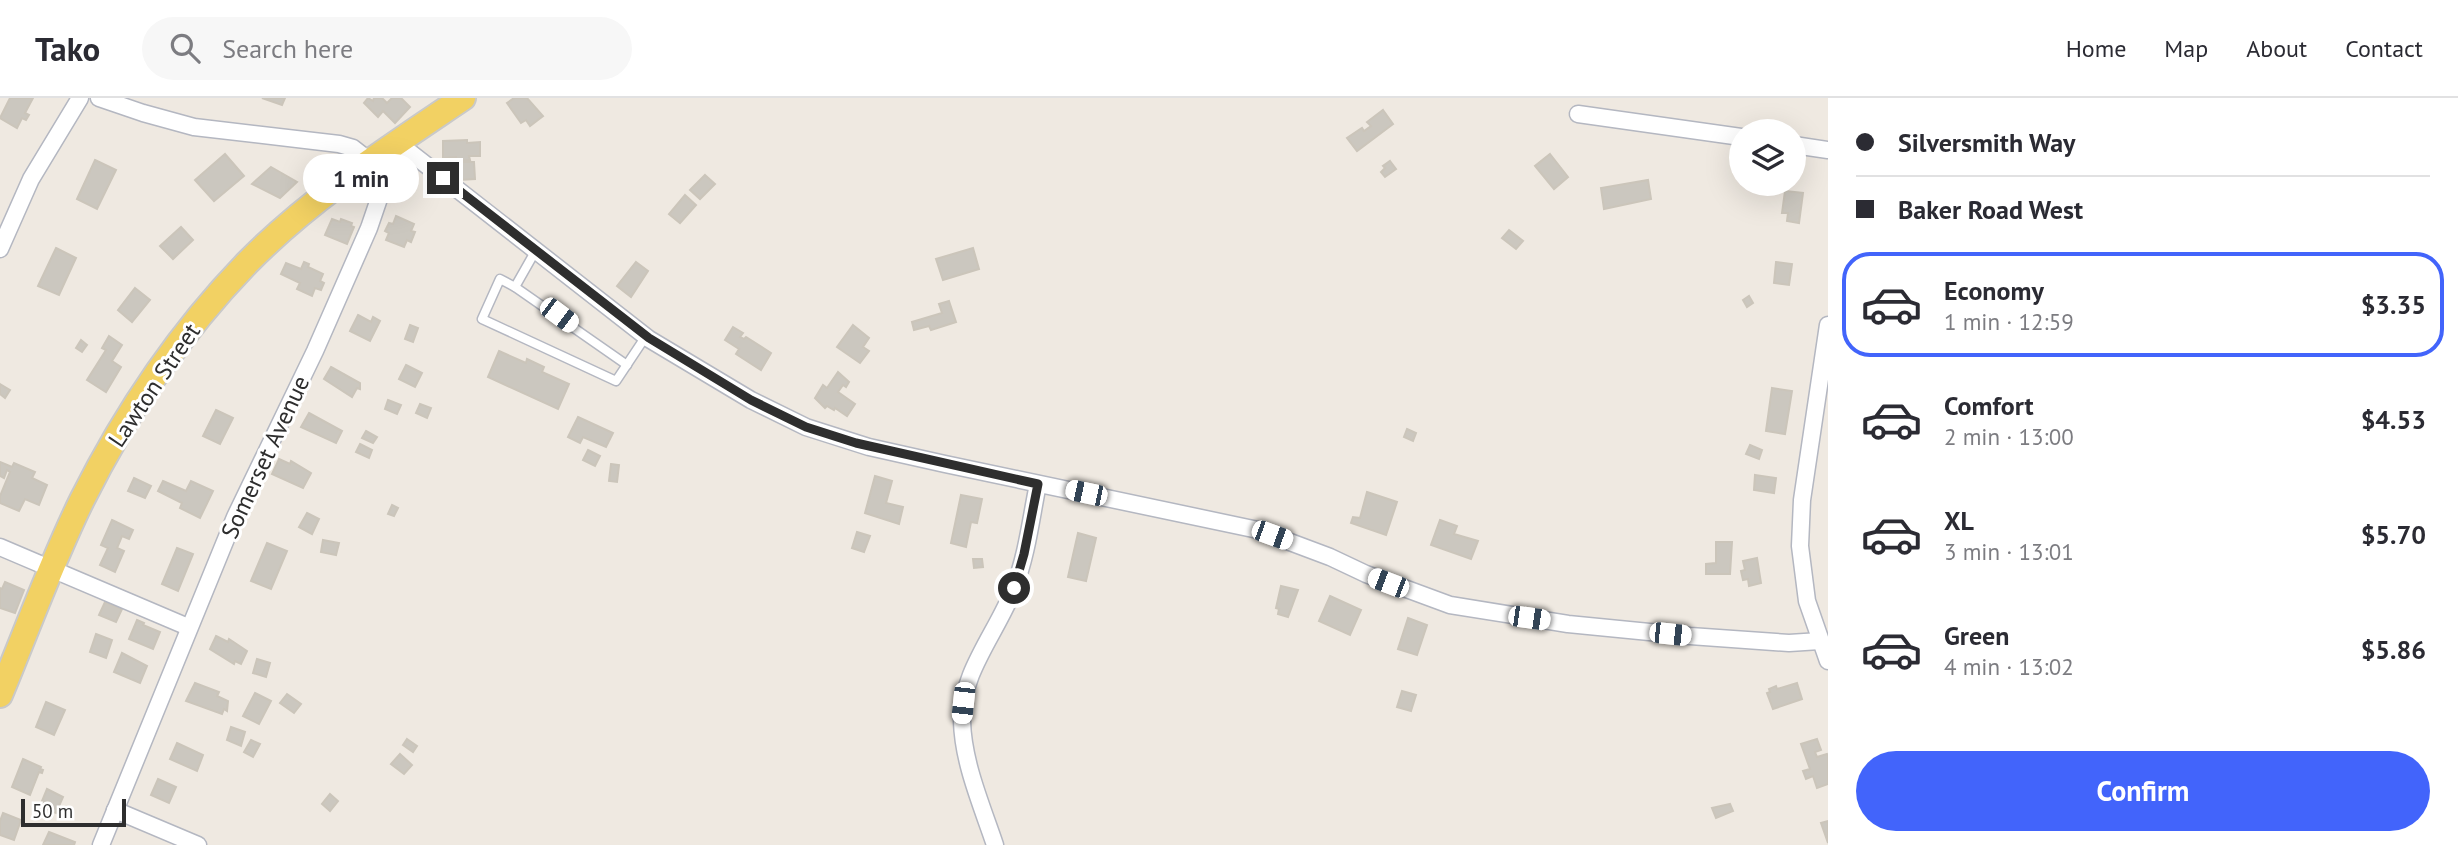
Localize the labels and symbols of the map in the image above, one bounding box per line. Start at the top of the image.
callout: 1 min [303,154,418,202]
route end [427,162,459,194]
car [536,294,583,336]
street label: Lawton Street [101,317,207,453]
street label: Somerset Avenue [214,370,316,544]
car [1064,478,1109,508]
car [1249,518,1296,552]
car [1365,566,1412,600]
route start [998,572,1030,604]
car [1507,605,1552,631]
car [1649,621,1692,647]
car [951,681,976,725]
scale bar [21,796,126,828]

